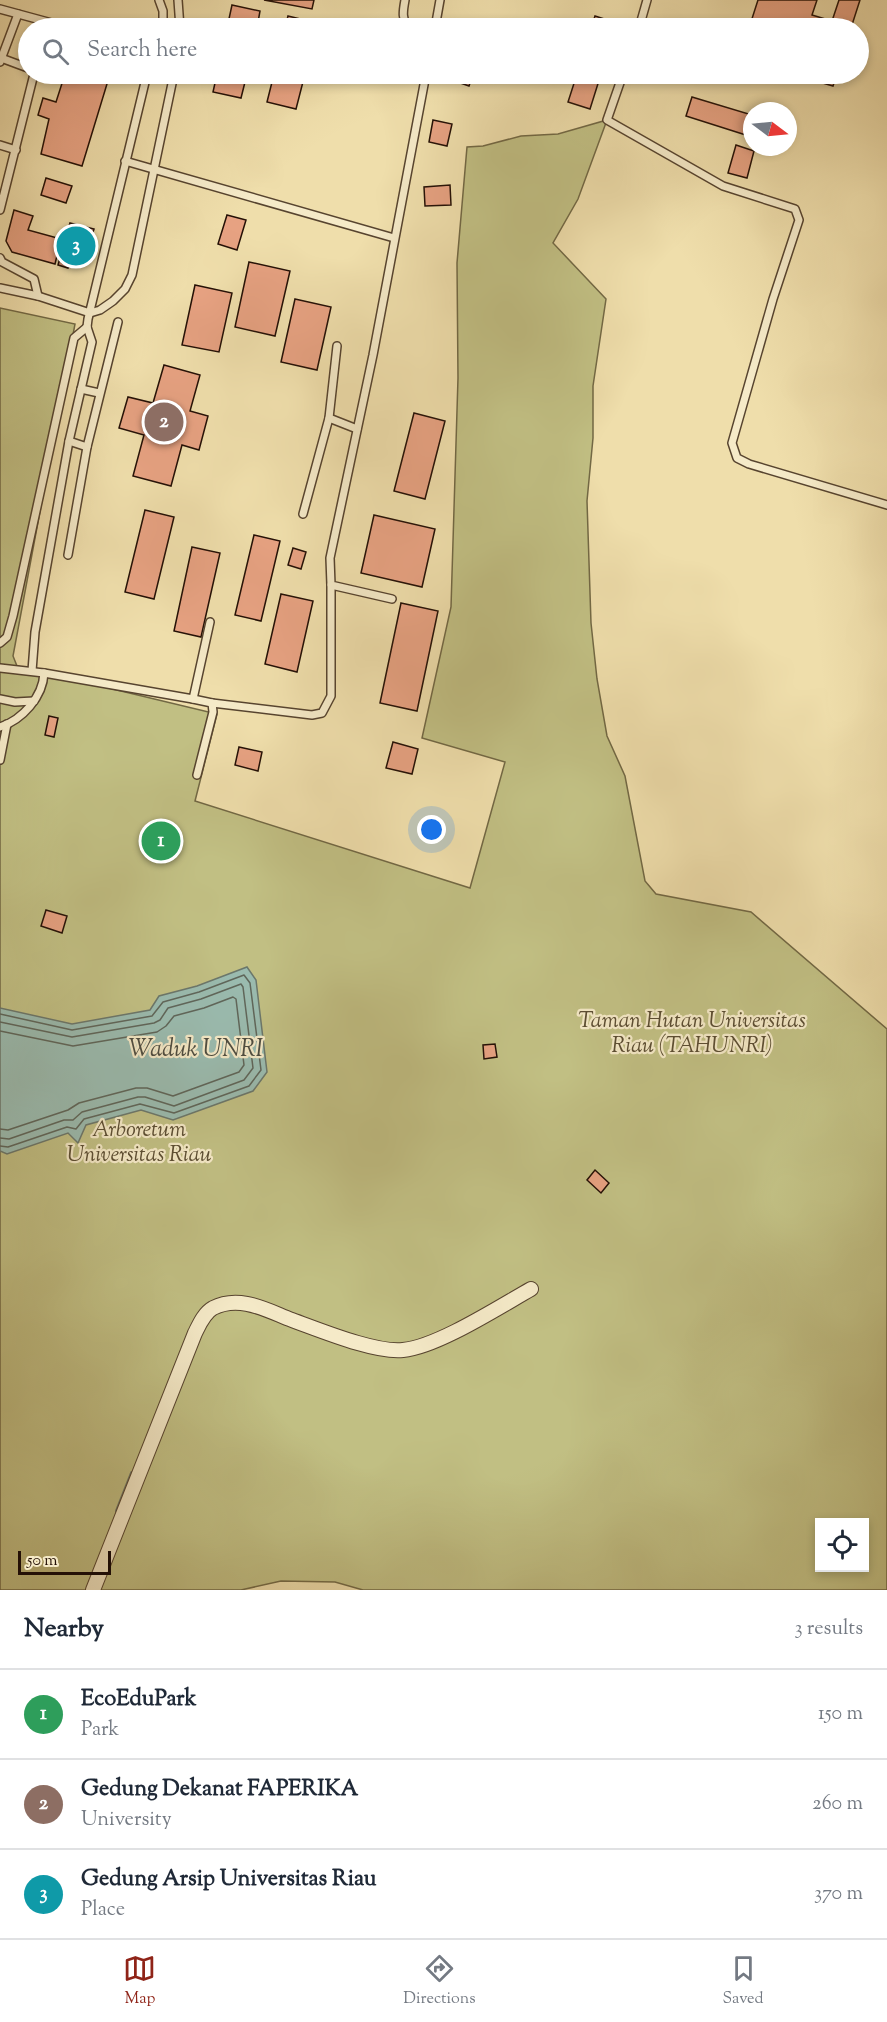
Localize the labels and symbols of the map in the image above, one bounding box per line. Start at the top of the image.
north arrow [743,102,797,156]
pin: 3 [56,224,96,268]
pin: 2 [144,400,184,444]
your location [417,815,446,844]
pin: 1 [142,818,180,864]
park label: Taman Hutan Universitas Riau (TAHUNRI) [578,1006,806,1063]
water label: Waduk UNRI [129,1033,264,1067]
park label: Arboretum Universitas Riau [67,1115,212,1172]
scale bar [18,1548,111,1576]

